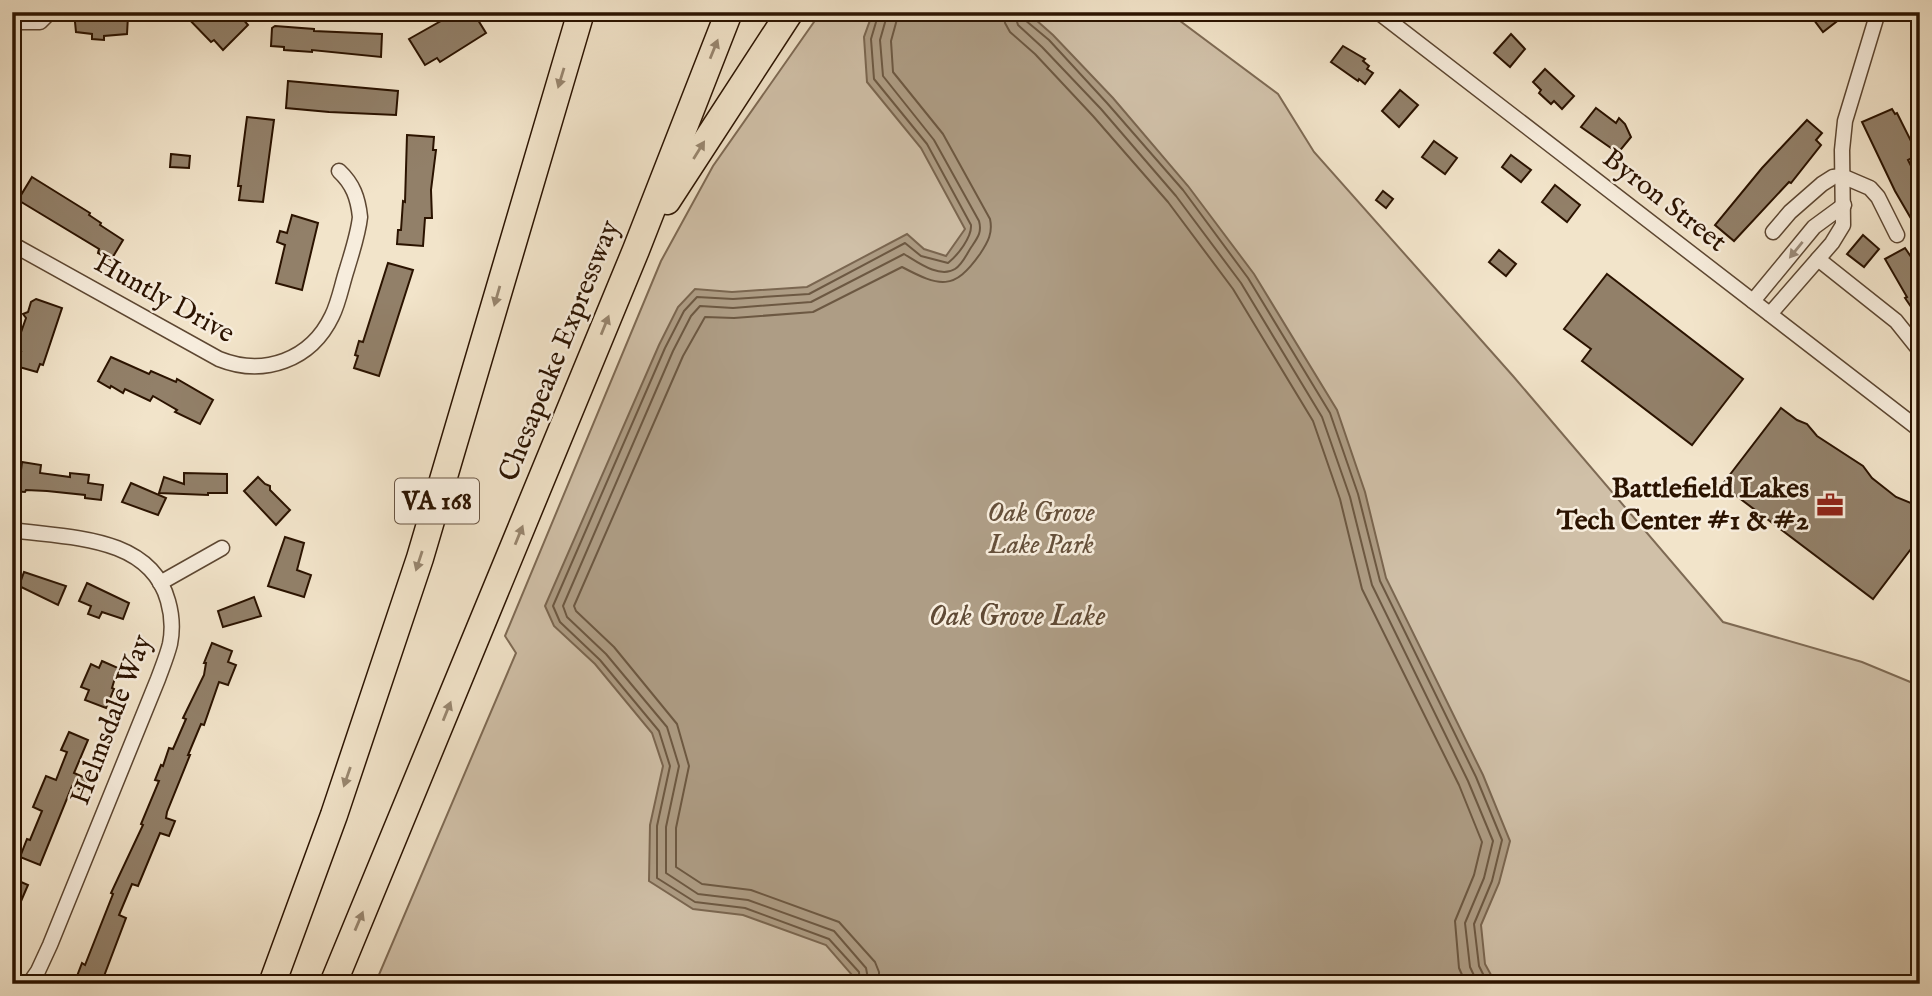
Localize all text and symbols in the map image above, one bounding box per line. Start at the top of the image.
one-way arrow [709,38,720,59]
one-way arrow [556,67,566,88]
one-way arrow [692,141,705,160]
street label: Byron Street [1595,142,1733,261]
street label: Chesapeake Expressway [492,215,628,487]
one-way arrow [1788,240,1803,258]
street label: Huntly Drive [88,246,240,352]
one-way arrow [491,285,502,307]
one-way arrow [600,314,611,335]
place label: Battlefield Lakes Tech Center #1 & #2 [1556,472,1809,539]
road number: VA 168 [395,478,479,524]
office icon: Battlefield Lakes Tech Center #1 & #2 [1815,490,1845,520]
park label: Oak Grove Lake Park [987,496,1095,563]
one-way arrow [513,525,524,546]
one-way arrow [414,551,424,572]
water label: Oak Grove Lake [929,598,1105,636]
street label: Helmsdale Way [63,630,161,810]
one-way arrow [441,700,452,721]
one-way arrow [341,767,352,788]
one-way arrow [354,910,365,931]

